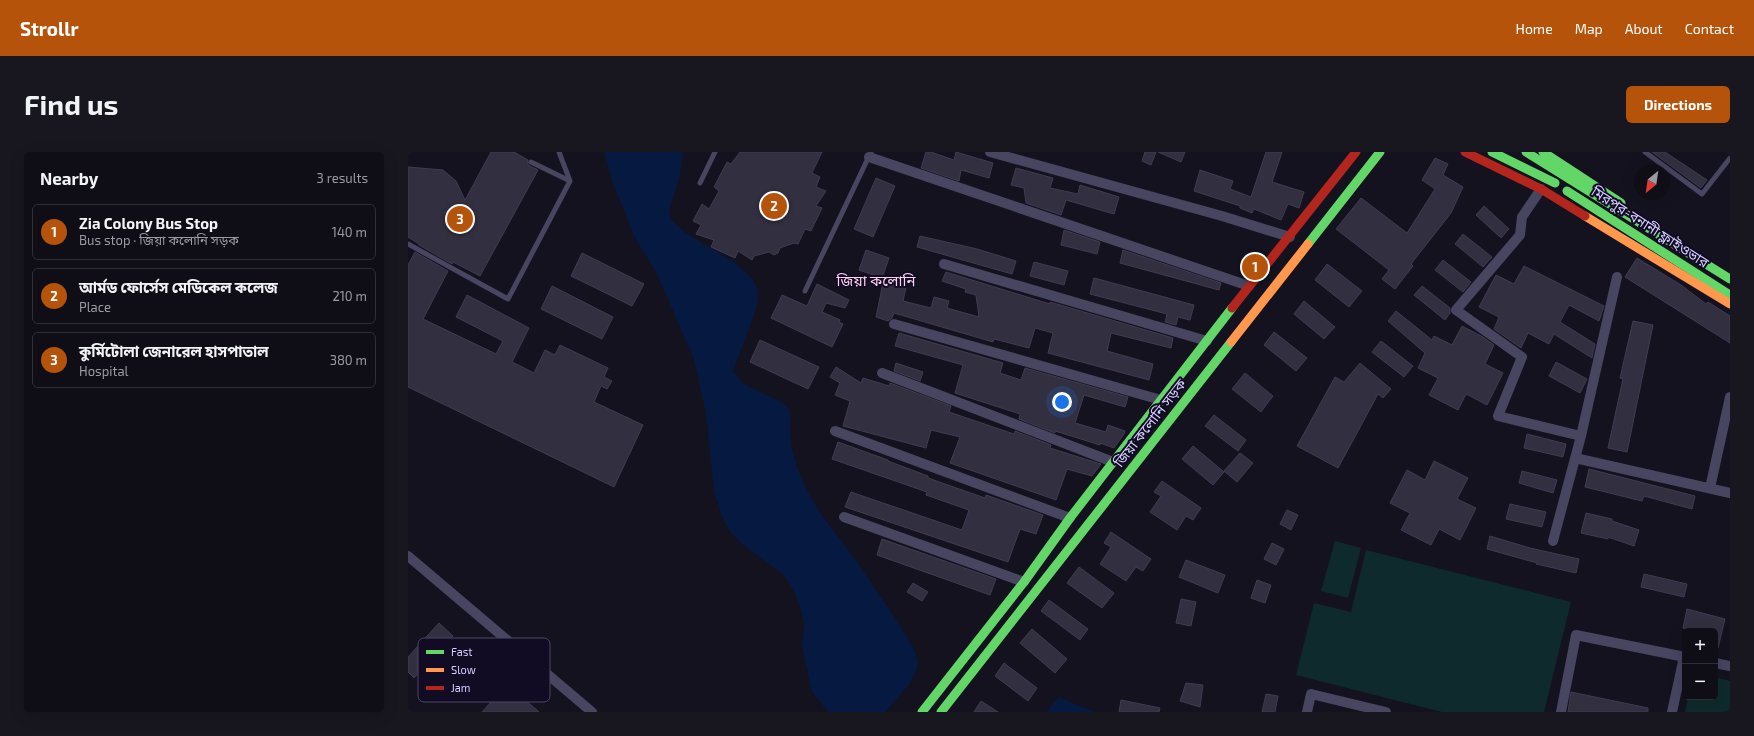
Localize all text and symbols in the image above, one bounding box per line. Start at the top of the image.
text: Strollr [20,17,79,40]
text: Home [1516,20,1553,37]
text: Map [1575,20,1603,37]
text: About [1625,20,1663,37]
text: Contact [1685,20,1734,37]
button: Directions [1626,86,1730,123]
text: Find us [24,87,118,121]
north arrow [1634,164,1670,200]
text: Nearby [40,168,98,188]
text: 3 results [317,170,368,186]
street label: মিরপুর-বনানী ফ্লাইওভার [1587,182,1713,272]
pin: 2 [761,191,787,221]
pin: 3 [447,204,473,234]
text: Zia Colony Bus Stop [79,214,218,232]
text: 1 [51,224,57,240]
text: 140 m [332,224,367,240]
text: Bus stop · জিয়া কলোনি সড়ক [79,232,239,248]
pin: 1 [1242,252,1268,282]
district label: জিয়া কলোনি [835,271,917,289]
text: আর্মড ফোর্সেস মেডিকেল কলেজ [79,278,278,296]
text: 2 [50,288,58,304]
text: 210 m [332,288,367,304]
text: Place [79,299,111,315]
text: কুর্মিটোলা জেনারেল হাসপাতাল [79,342,269,360]
text: 3 [50,352,58,368]
text: 380 m [330,352,367,368]
text: Hospital [79,363,128,379]
street label: জিয়া কলোনি সড়ক [1109,375,1190,471]
your location [1052,392,1072,412]
map controls [1682,628,1718,700]
button: + [1682,628,1718,664]
legend [418,638,550,702]
text: Fast [451,645,473,658]
text: Slow [451,663,476,676]
button: − [1682,664,1718,700]
text: Jam [451,681,470,694]

